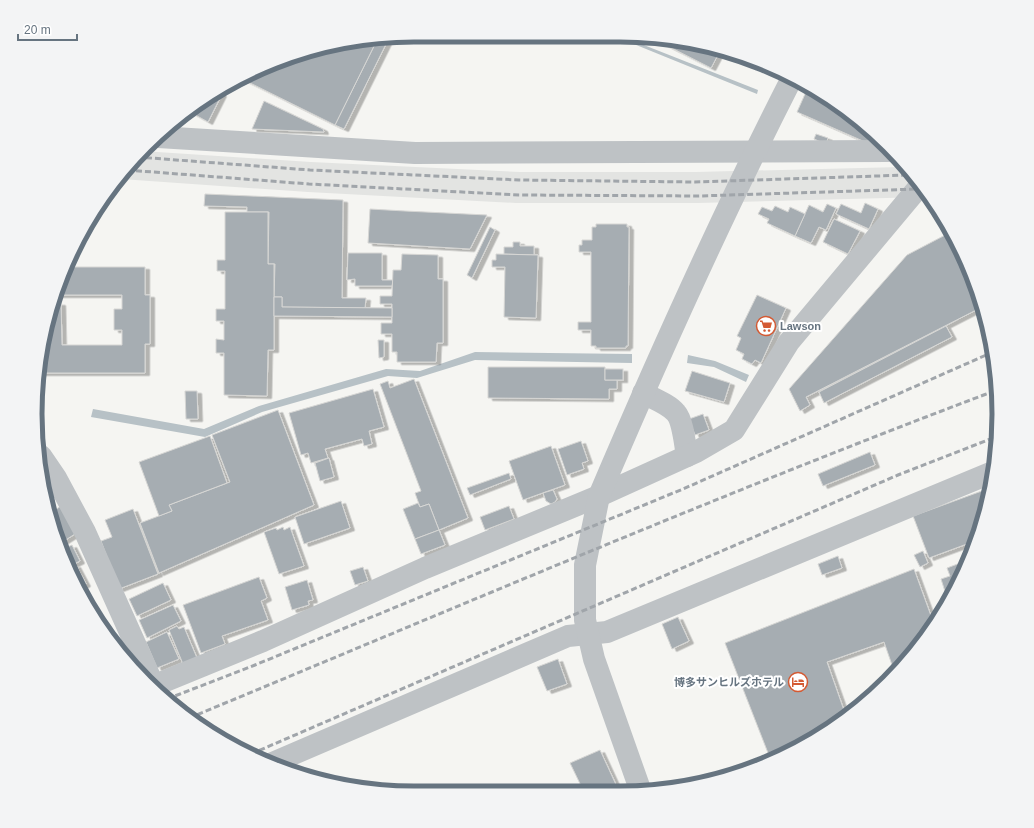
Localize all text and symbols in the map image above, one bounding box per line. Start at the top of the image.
scale bar [18,16,77,42]
text: 20 m [24,23,51,37]
supermarket icon: Lawson [755,315,777,337]
place label: Lawson [780,320,821,332]
hotel icon: 博多サンヒルズホテル [787,671,809,693]
place label: 博多サンヒルズホテル [674,676,784,688]

